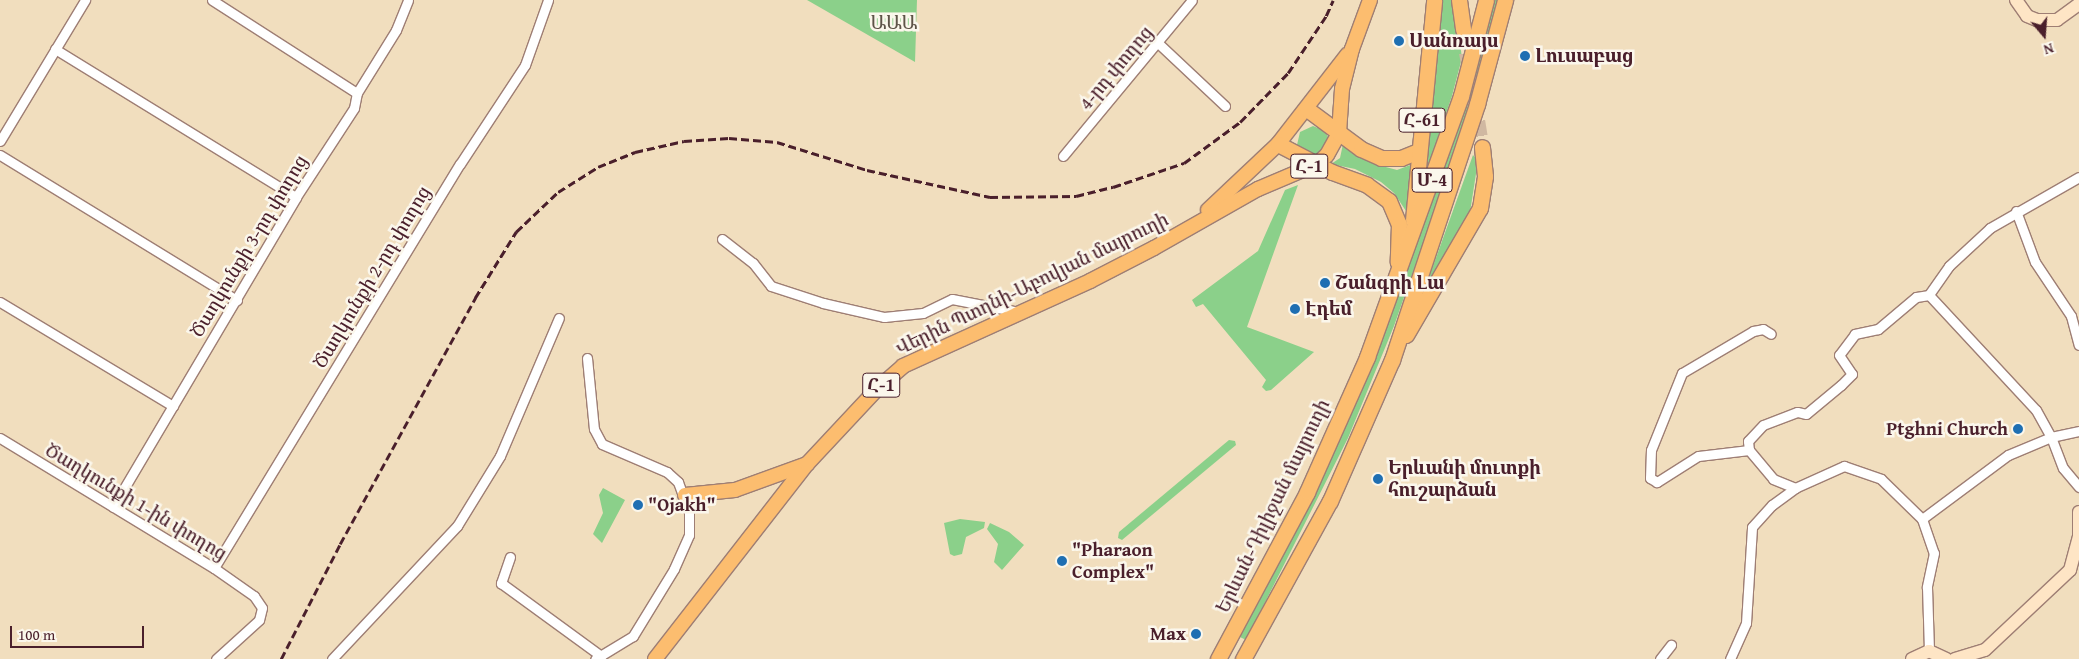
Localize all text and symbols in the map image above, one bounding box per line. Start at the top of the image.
north arrow [2019,10,2069,60]
park label: ԱԱԱ [871,12,917,34]
street label: 4-րդ փողոց [1074,21,1158,115]
place label: Սանռայս [1409,30,1498,52]
marker: Սանռայս [1393,35,1405,47]
text: N [2041,38,2056,60]
place label: Լուսաբաց [1535,45,1634,67]
marker: Լուսաբաց [1519,50,1531,62]
road number: Հ-61 [1398,104,1446,136]
road number: Հ-1 [1289,150,1329,182]
street label: Ծաղկունքի 3-րդ փողոց [186,151,312,341]
road number: Մ-4 [1411,164,1453,196]
street label: Ծաղկունքի 2-րդ փողոց [309,182,435,372]
street label: Վերին Պտղնի-Աբովյան մայրուղի [892,208,1172,360]
place label: Շանգրի Լա [1335,272,1444,294]
marker: Շանգրի Լա [1319,277,1331,289]
place label: Էդեմ [1305,298,1352,320]
marker: Էդեմ [1289,303,1301,315]
road number: Հ-1 [861,370,901,400]
street label: Երևան-Դիլիջան մայրուղի [1211,396,1335,616]
place label: Ptghni Church [1886,418,2008,440]
marker: Ptghni Church [2012,423,2024,435]
street label: Ծաղկունքի 1-ին փողոց [41,439,231,565]
place label: Երևանի մուտքի հուշարձան [1388,457,1541,501]
marker: Երևանի մուտքի հուշարձան [1372,473,1384,485]
place label: "Ojakh" [648,494,716,516]
marker: "Ojakh" [632,499,644,511]
place label: "Pharaon Complex" [1072,539,1154,583]
marker: "Pharaon Complex" [1056,555,1068,567]
scale bar [12,616,146,648]
place label: Max [1150,623,1186,645]
text: 100 m [18,624,55,645]
marker: Max [1190,628,1202,640]

